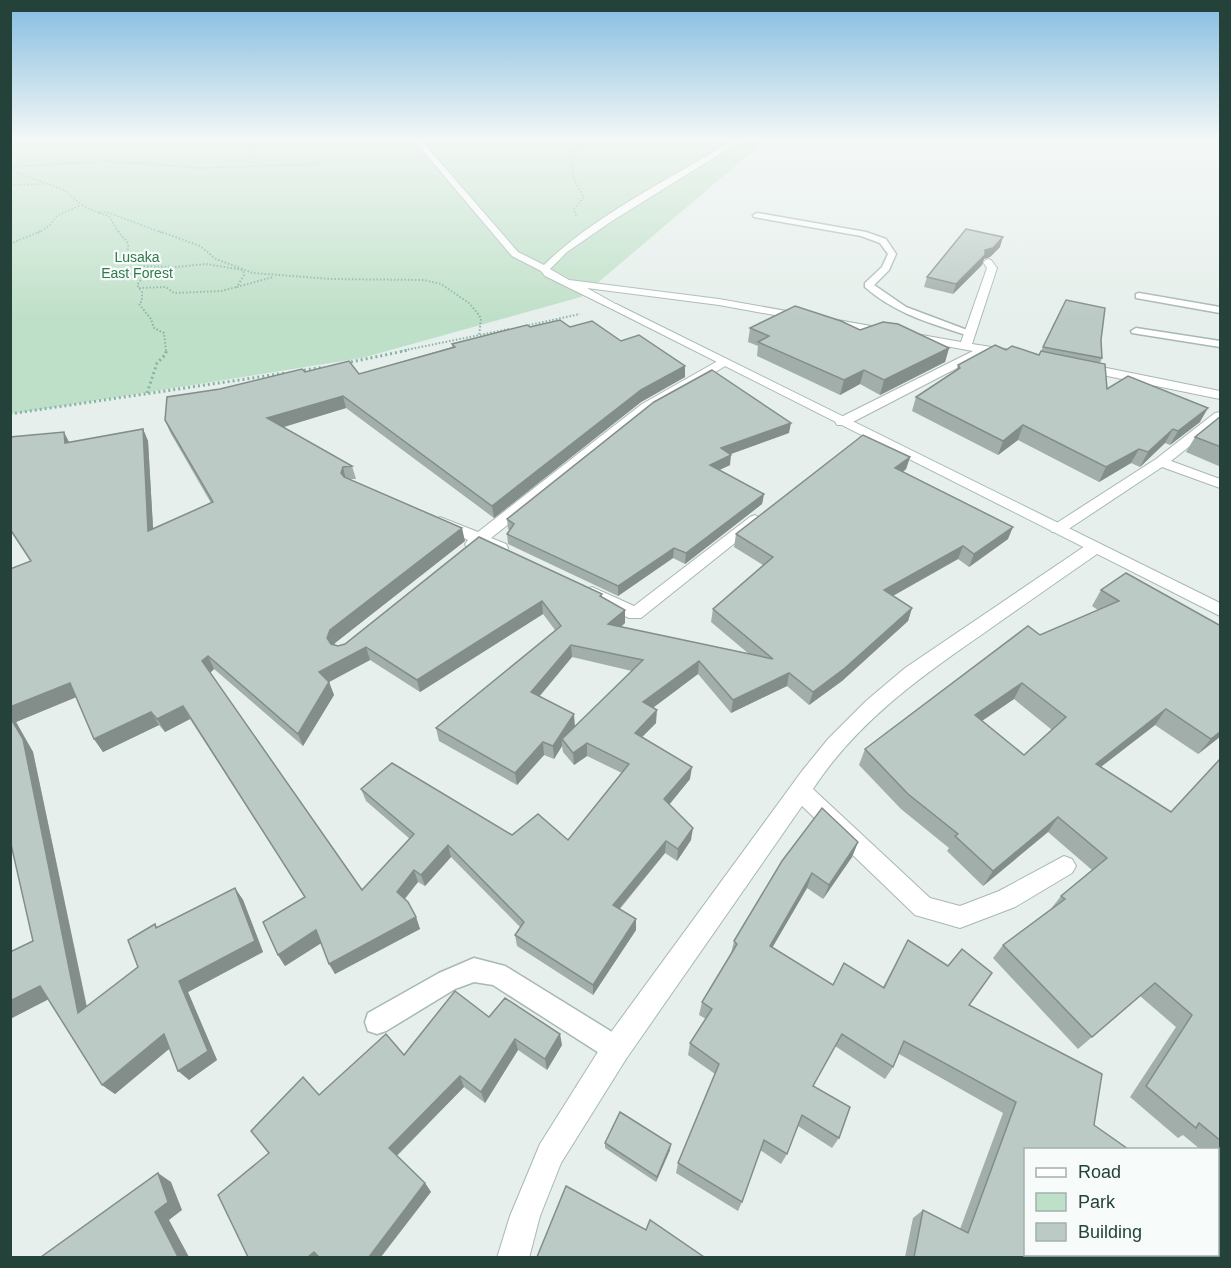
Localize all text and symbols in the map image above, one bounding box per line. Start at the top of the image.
park label: Lusaka East Forest [101,249,173,281]
legend [1024,1148,1219,1256]
text: Road [1078,1162,1121,1182]
text: Park [1078,1192,1116,1212]
text: Building [1078,1222,1142,1242]

